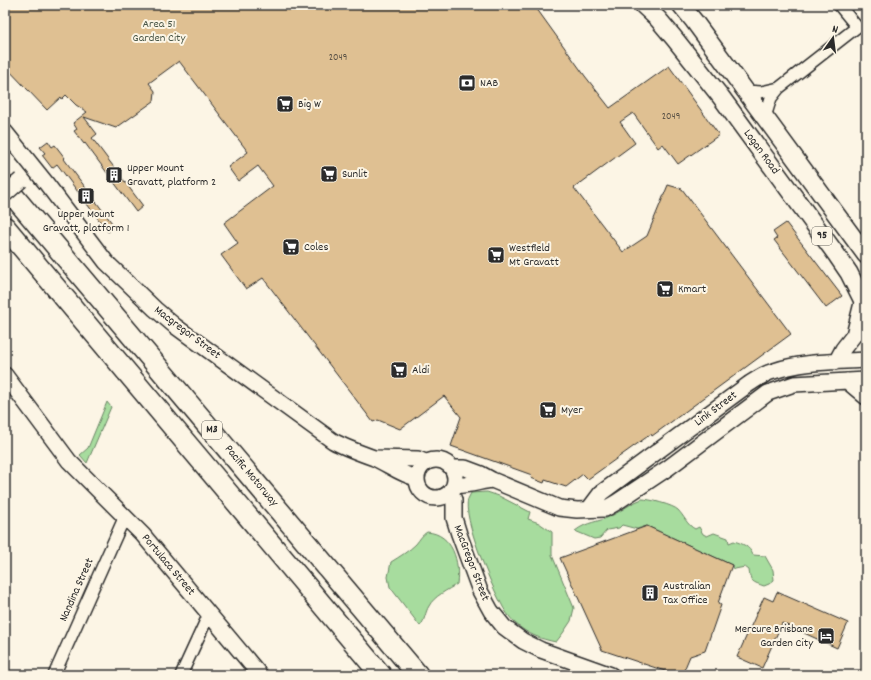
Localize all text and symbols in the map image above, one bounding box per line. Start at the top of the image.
park label: Area 51 Garden City [133,16,187,47]
north arrow [813,18,853,58]
text: N [830,22,840,39]
house number: 2049 [329,51,347,65]
bank icon: NAB [457,73,477,93]
place label: NAB [480,75,498,92]
supermarket icon: Big W [275,94,295,114]
place label: Big W [298,96,321,113]
house number: 2049 [662,110,680,124]
street label: Logan Road [739,126,783,178]
place label: Upper Mount Gravatt, platform 2 [127,160,216,191]
supermarket icon: Sunlit [319,164,339,184]
building icon: Upper Mount Gravatt, platform 2 [104,165,124,185]
place label: Sunlit [342,166,368,183]
building icon: Upper Mount Gravatt, platform 1 [76,186,96,206]
place label: Upper Mount Gravatt, platform 1 [43,206,129,237]
road number: 95 [812,227,832,245]
supermarket icon: Coles [281,237,301,257]
place label: Coles [304,239,328,256]
place label: Westfield Mt Gravatt [509,240,559,271]
supermarket icon: Westfield Mt Gravatt [486,245,506,265]
supermarket icon: Kmart [655,279,675,299]
place label: Kmart [678,281,707,298]
street label: Macgregor Street [150,302,224,364]
supermarket icon: Aldi [389,360,409,380]
place label: Aldi [412,362,429,379]
street label: Link Street [691,387,741,431]
supermarket icon: Myer [538,400,558,420]
place label: Myer [561,402,583,419]
road number: M3 [202,421,222,439]
street label: Pacific Motorway [220,441,283,511]
street label: MacGregor Street [449,523,494,604]
street label: Portulaca Street [137,531,199,600]
street label: Nandina Street [55,555,99,625]
place label: Australian Tax Office [663,578,711,609]
building icon: Australian Tax Office [640,583,660,603]
place label: Mercure Brisbane Garden City [735,621,814,652]
hotel icon: Mercure Brisbane Garden City [816,626,836,646]

